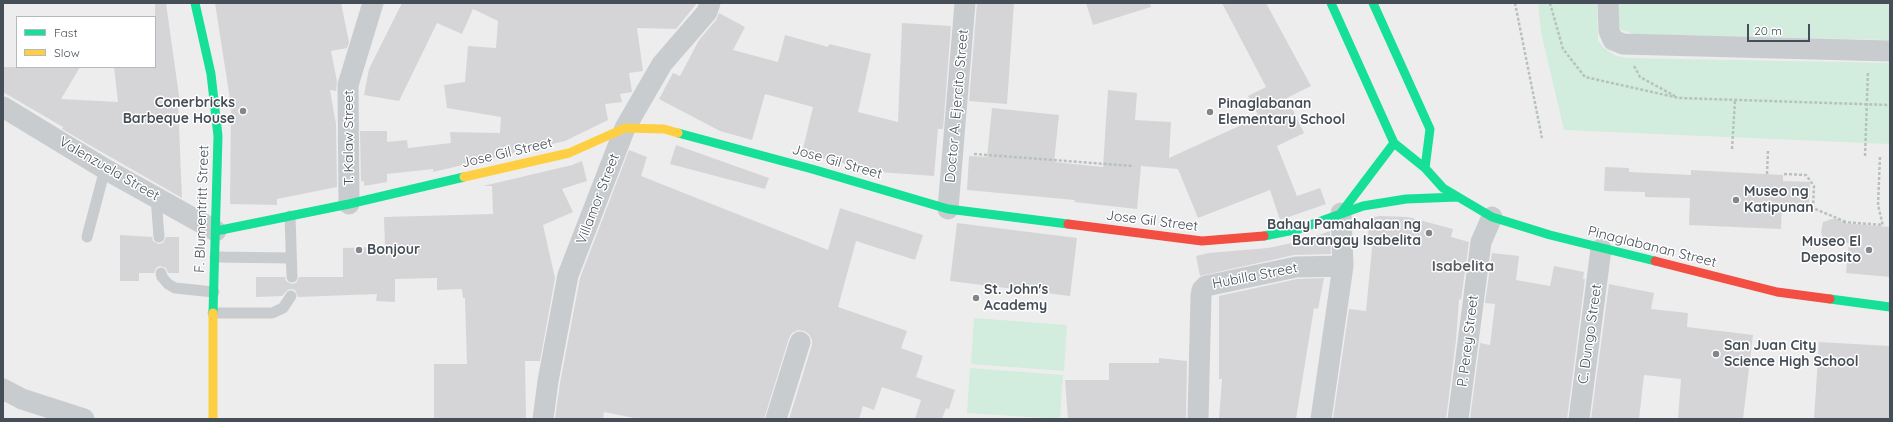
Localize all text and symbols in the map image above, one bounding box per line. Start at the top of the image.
legend [16,16,156,68]
scale bar [1749,16,1812,42]
text: 20 m [1754,23,1782,38]
text: Fast [54,25,78,40]
street label: Doctor A. Ejercito Street [942,29,972,183]
text: Slow [54,45,80,60]
street label: T. Kalaw Street [341,90,357,186]
place label: Conerbricks Barbeque House [123,95,235,128]
place label: Pinaglabanan Elementary School [1218,96,1345,128]
marker: Conerbricks Barbeque House [238,106,248,116]
marker: Pinaglabanan Elementary School [1205,107,1215,117]
street label: Valenzuela Street [56,133,162,205]
street label: Jose Gil Street [460,134,554,172]
street label: Jose Gil Street [790,141,884,183]
street label: F. Blumentritt Street [191,145,213,273]
street label: Villamor Street [573,151,623,247]
place label: Museo ng Katipunan [1744,184,1813,216]
marker: Museo ng Katipunan [1731,195,1741,205]
street label: Jose Gil Street [1105,207,1199,235]
place label: Bahay Pamahalaan ng Barangay Isabelita [1267,217,1421,250]
street label: Pinaglabanan Street [1586,223,1718,271]
marker: Bahay Pamahalaan ng Barangay Isabelita [1424,228,1434,238]
place label: Museo El Deposito [1801,234,1861,266]
place label: Bonjour [367,242,420,258]
marker: Bonjour [354,245,364,255]
marker: Museo El Deposito [1864,245,1874,255]
district label: Isabelita [1432,257,1494,275]
street label: Hubilla Street [1211,259,1299,293]
place label: St. John's Academy [984,282,1048,314]
street label: C. Dungo Street [1575,283,1605,385]
marker: St. John's Academy [971,293,981,303]
street label: P. Perey Street [1454,294,1482,388]
place label: San Juan City Science High School [1724,338,1859,370]
marker: San Juan City Science High School [1711,349,1721,359]

